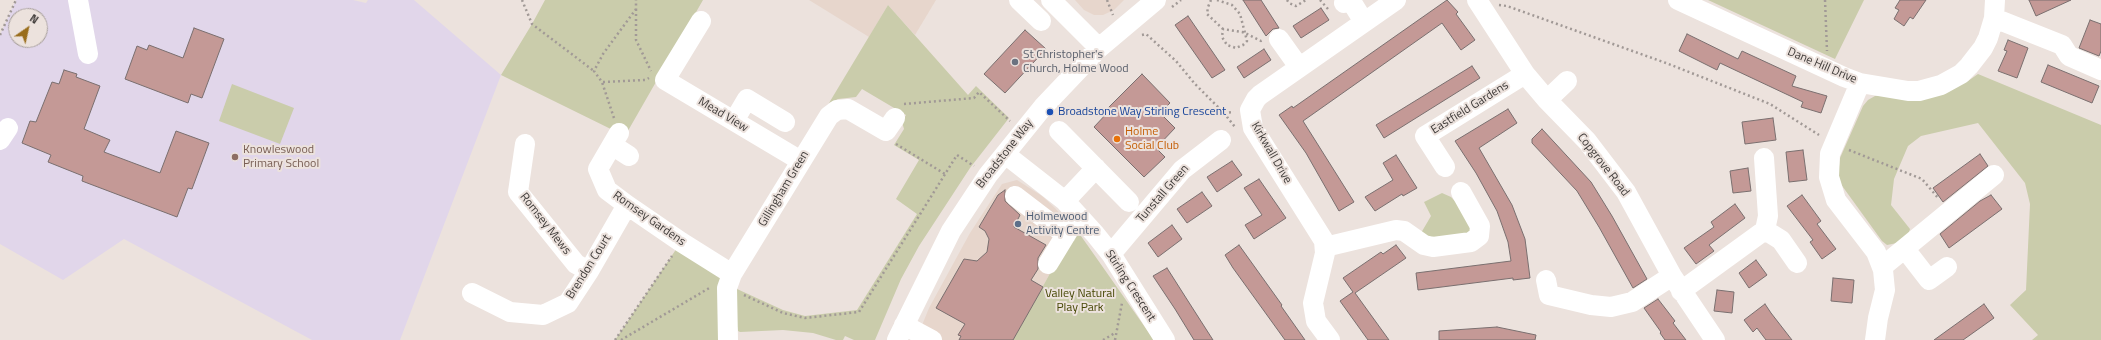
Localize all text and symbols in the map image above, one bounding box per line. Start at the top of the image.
north arrow [8,8,48,48]
text: N [27,10,42,28]
street label: Dane Hill Drive [1785,45,1859,87]
place label: St Christopher's Church, Holme Wood [1023,48,1129,76]
marker: St Christopher's Church, Holme Wood [1010,57,1020,67]
street label: Eastfield Gardens [1429,78,1511,138]
street label: Mead View [695,94,751,136]
place label: Broadstone Way Stirling Crescent [1058,105,1226,119]
marker: Broadstone Way Stirling Crescent [1045,107,1055,117]
street label: Broadstone Way [974,117,1036,191]
street label: Kirkwall Drive [1248,120,1294,186]
place label: Holme Social Club [1125,125,1179,153]
street label: Copgrove Road [1574,131,1632,199]
marker: Holme Social Club [1112,134,1122,144]
place label: Knowleswood Primary School [243,143,319,171]
street label: Gillingham Green [756,148,812,230]
marker: Knowleswood Primary School [230,152,240,162]
street label: Tunstall Green [1134,162,1192,226]
street label: Romsey Gardens [610,189,688,249]
street label: Romsey Mews [516,190,574,258]
place label: Holmewood Activity Centre [1026,210,1099,238]
marker: Holmewood Activity Centre [1013,219,1023,229]
street label: Brendon Court [564,232,614,302]
street label: Stirling Crescent [1102,248,1158,324]
park label: Valley Natural Play Park [1045,287,1115,315]

